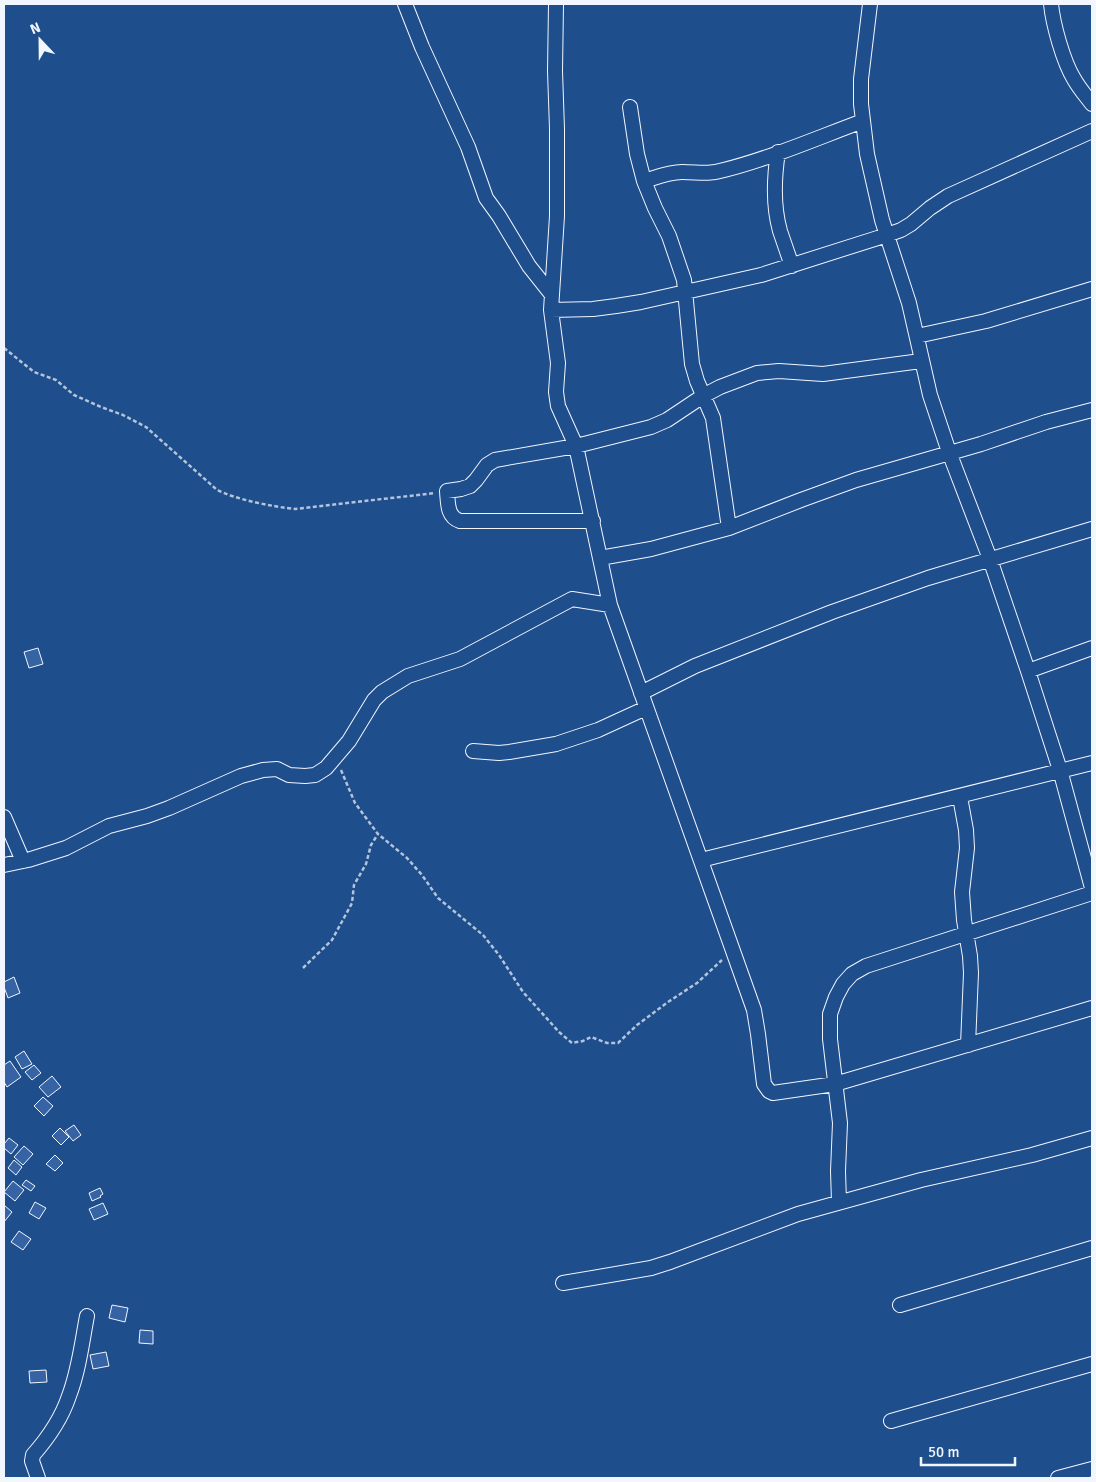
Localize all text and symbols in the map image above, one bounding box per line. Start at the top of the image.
north arrow [15,15,65,65]
text: N [28,19,43,38]
scale bar [921,1434,1015,1466]
text: 50 m [928,1443,959,1461]

